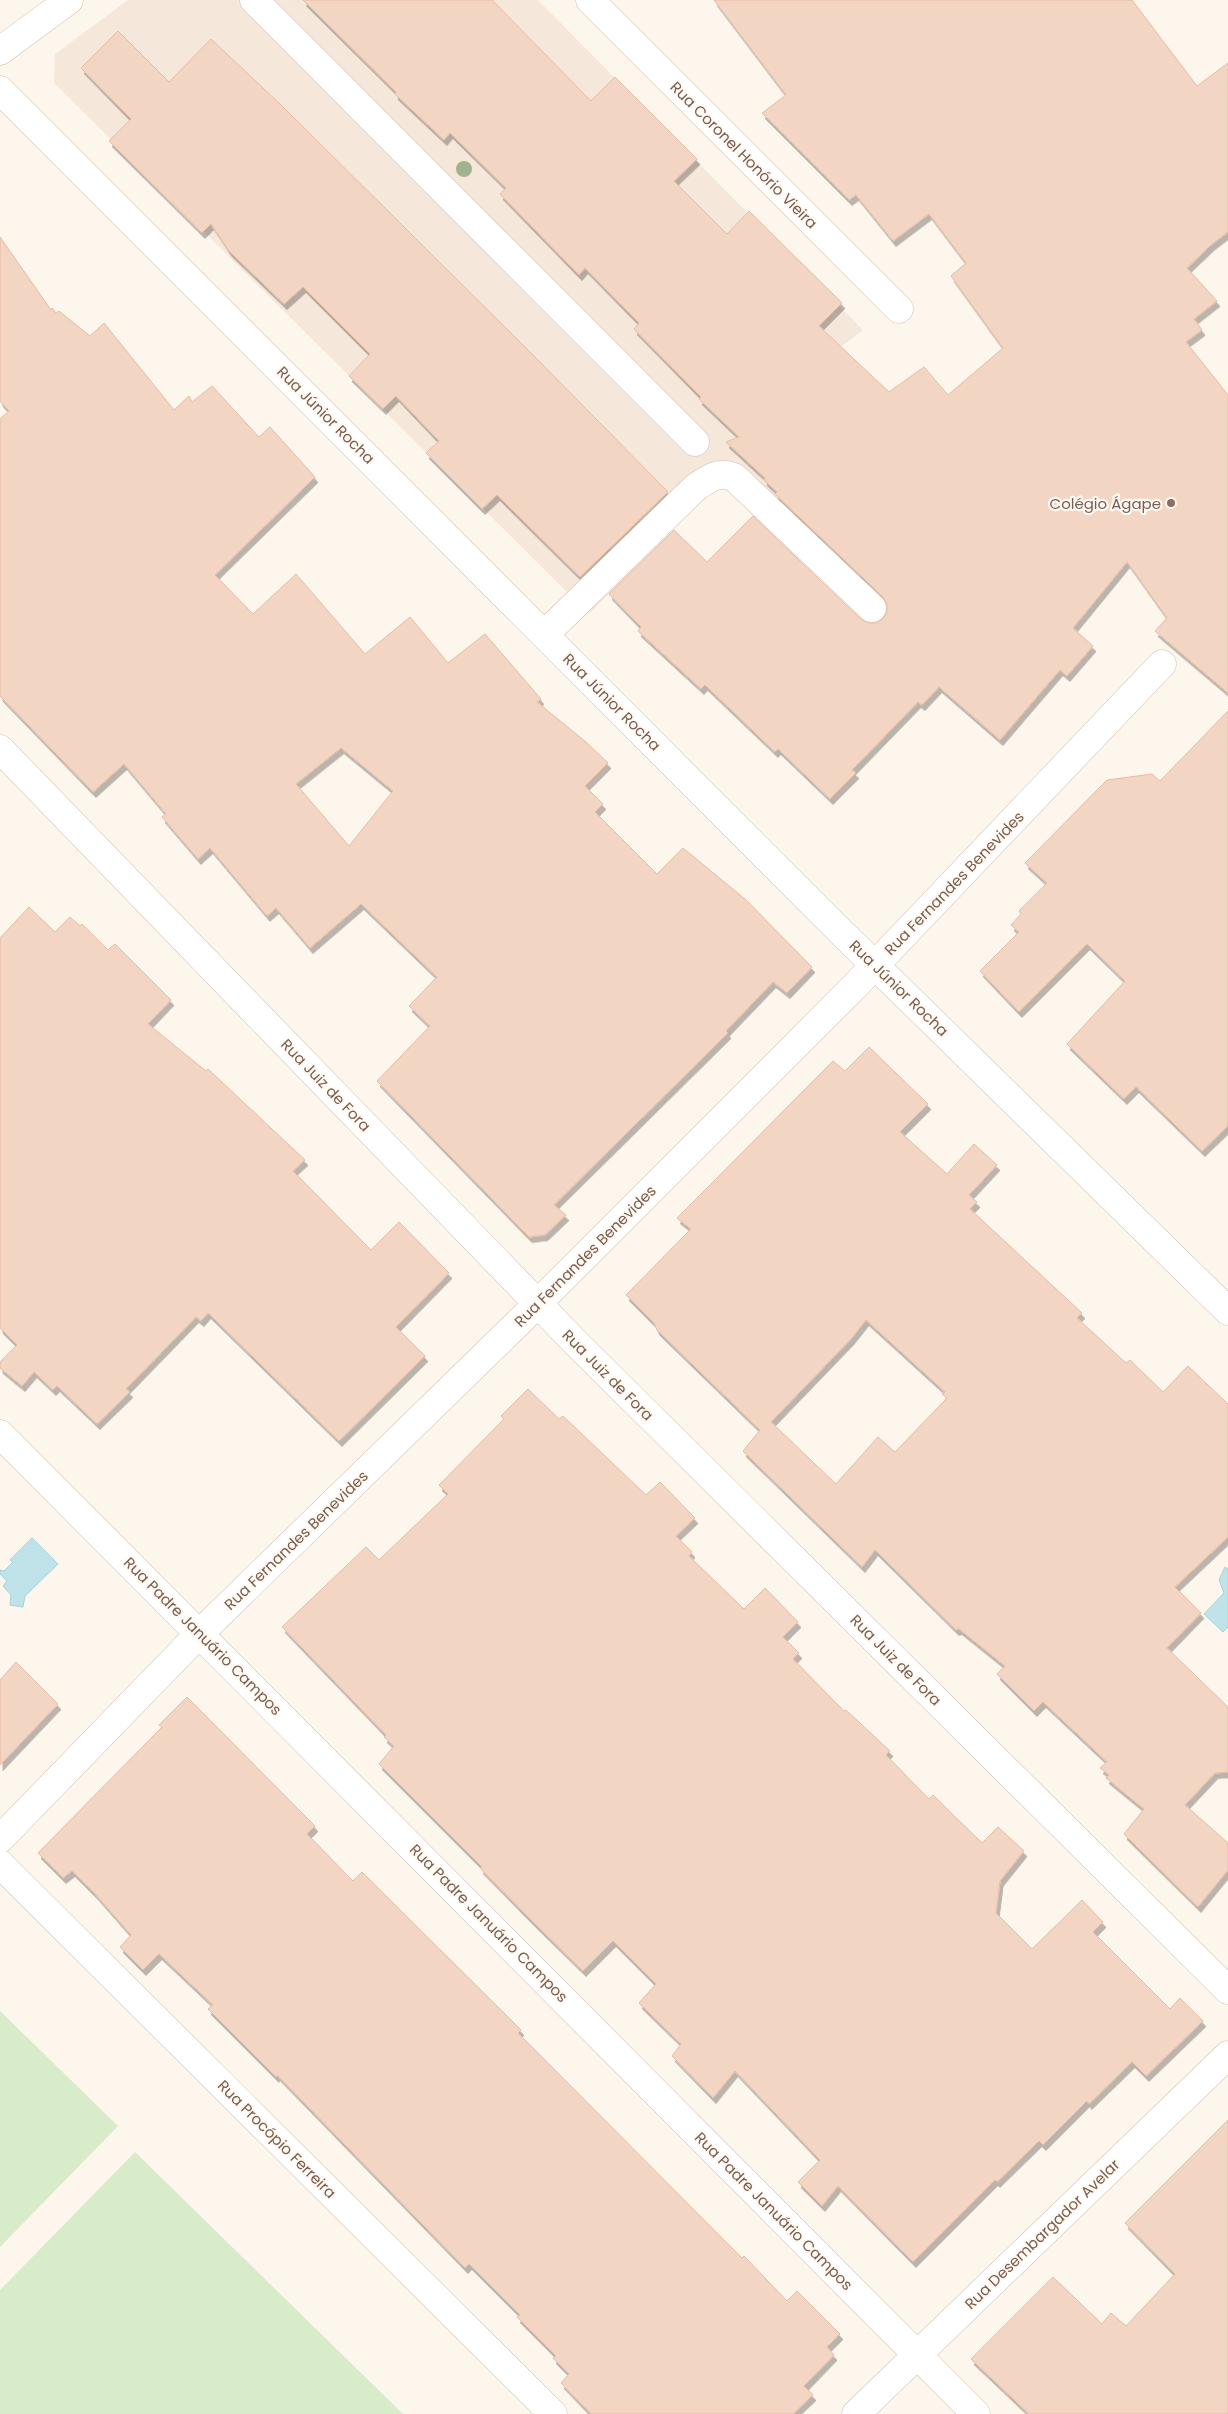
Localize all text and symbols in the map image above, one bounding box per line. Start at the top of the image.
street label: Rua Coronel Honório Vieira [666,77,822,233]
street label: Rua Júnior Rocha [272,361,380,469]
place label: Colégio Ágape [1050,493,1161,514]
marker: Colégio Ágape [1165,497,1177,509]
street label: Rua Júnior Rocha [558,648,666,756]
street label: Rua Fernandes Benevides [880,806,1029,960]
street label: Rua Júnior Rocha [845,935,953,1041]
street label: Rua Juiz de Fora [276,1034,376,1136]
street label: Rua Fernandes Benevides [509,1180,661,1332]
street label: Rua Juiz de Fora [558,1325,658,1425]
street label: Rua Fernandes Benevides [219,1465,373,1614]
street label: Rua Padre Januário Campos [119,1552,287,1720]
street label: Rua Juiz de Fora [846,1610,946,1710]
street label: Rua Padre Januário Campos [405,1839,573,2007]
street label: Rua Procópio Ferreira [213,2075,341,2203]
street label: Rua Padre Januário Campos [690,2127,858,2295]
street label: Rua Desembargador Avelar [960,2154,1124,2314]

